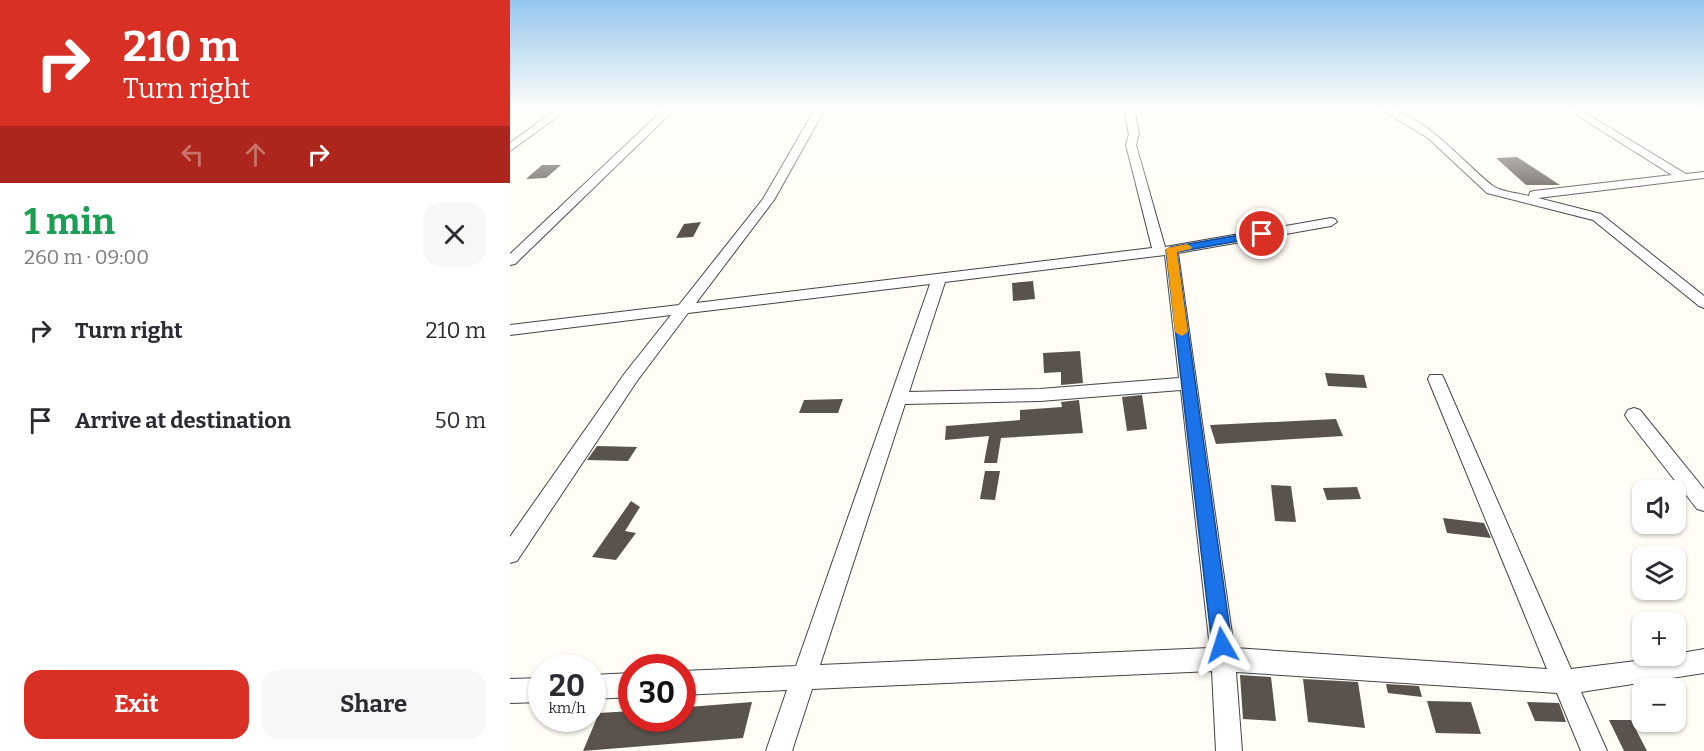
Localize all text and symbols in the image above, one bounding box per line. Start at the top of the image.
text: 210 m [123,22,239,72]
icon: right [24,24,102,102]
text: Turn right [123,73,250,105]
icon: left [176,138,209,171]
icon: ahead [239,138,272,171]
icon: right [302,138,335,171]
text: 1 min [24,200,115,244]
button: close [423,203,486,266]
pin [1236,208,1287,259]
icon: arrive [1245,217,1278,250]
text: 260 m · 09:00 [24,245,149,269]
icon: right [24,314,57,347]
text: Turn right [75,317,183,344]
text: 210 m [426,317,486,344]
icon: arrive [24,404,57,437]
text: Arrive at destination [75,407,291,434]
text: 50 m [435,407,486,434]
map controls [1632,480,1686,732]
button: sound [1632,480,1686,534]
button: layers [1632,546,1686,600]
button: + [1632,612,1686,666]
position arrow [1190,613,1254,677]
speed limit sign: 30 [618,654,696,732]
text: 20 [549,668,585,704]
button: Exit [24,670,249,739]
button: Share [261,670,486,739]
button: − [1632,678,1686,732]
text: km/h [548,699,586,717]

